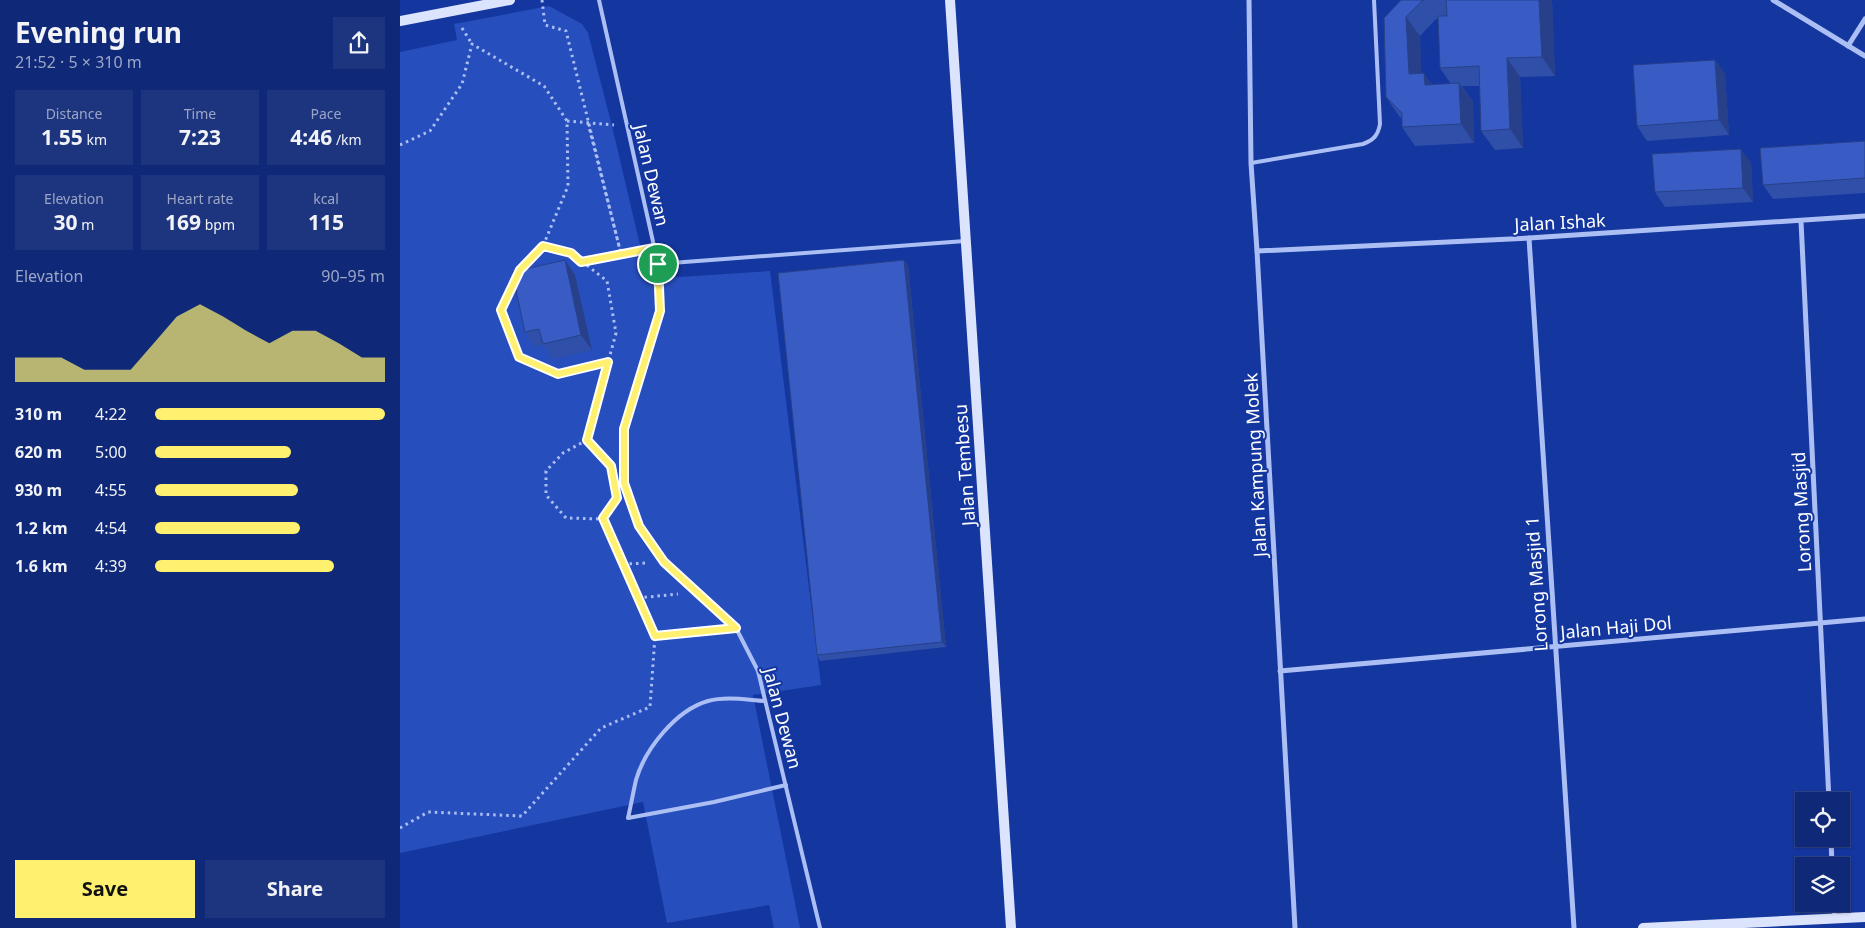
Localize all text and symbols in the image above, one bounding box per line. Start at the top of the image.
text: Evening run [15,13,182,51]
button: share [333,17,385,69]
text: 21:52 · 5 × 310 m [15,51,142,73]
text: Distance [46,104,102,123]
text: Time [184,104,216,123]
text: Pace [311,104,341,123]
street label: Jalan Dewan [628,120,675,228]
text: 1.55 [41,123,83,151]
text: 7:23 [179,123,221,151]
text: 4:46 [290,123,332,151]
text: km [83,130,107,149]
text: /km [332,130,362,149]
text: Elevation [44,189,104,208]
text: Heart rate [167,189,233,208]
text: kcal [313,189,339,208]
text: 30 [54,208,78,236]
text: 169 [165,208,201,236]
text: 115 [308,208,344,236]
street label: Jalan Ishak [1512,208,1607,236]
text: m [78,215,94,234]
text: bpm [201,215,235,234]
pin [637,243,679,285]
icon: arrive [644,250,672,278]
text: Elevation [15,265,83,287]
text: 90–95 m [321,265,385,287]
street label: Jalan Kampung Molek [1238,372,1272,560]
text: 310 m [15,403,62,425]
text: 4:22 [95,403,127,425]
street label: Jalan Tembesu [948,403,980,529]
text: 620 m [15,441,62,463]
text: 5:00 [95,441,127,463]
street label: Lorong Masjid [1786,451,1816,573]
text: 930 m [15,479,62,501]
text: 4:55 [95,479,127,501]
street label: Lorong Masjid 1 [1519,516,1553,652]
text: 1.2 km [15,517,67,539]
text: 4:54 [95,517,127,539]
text: 1.6 km [15,555,67,577]
text: 4:39 [95,555,127,577]
street label: Jalan Haji Dol [1557,610,1673,644]
street label: Jalan Dewan [757,663,808,771]
map controls [1795,792,1850,912]
button: locate [1795,792,1850,847]
button: layers [1795,857,1850,912]
button: Save [15,860,195,918]
button: Share [205,860,385,918]

